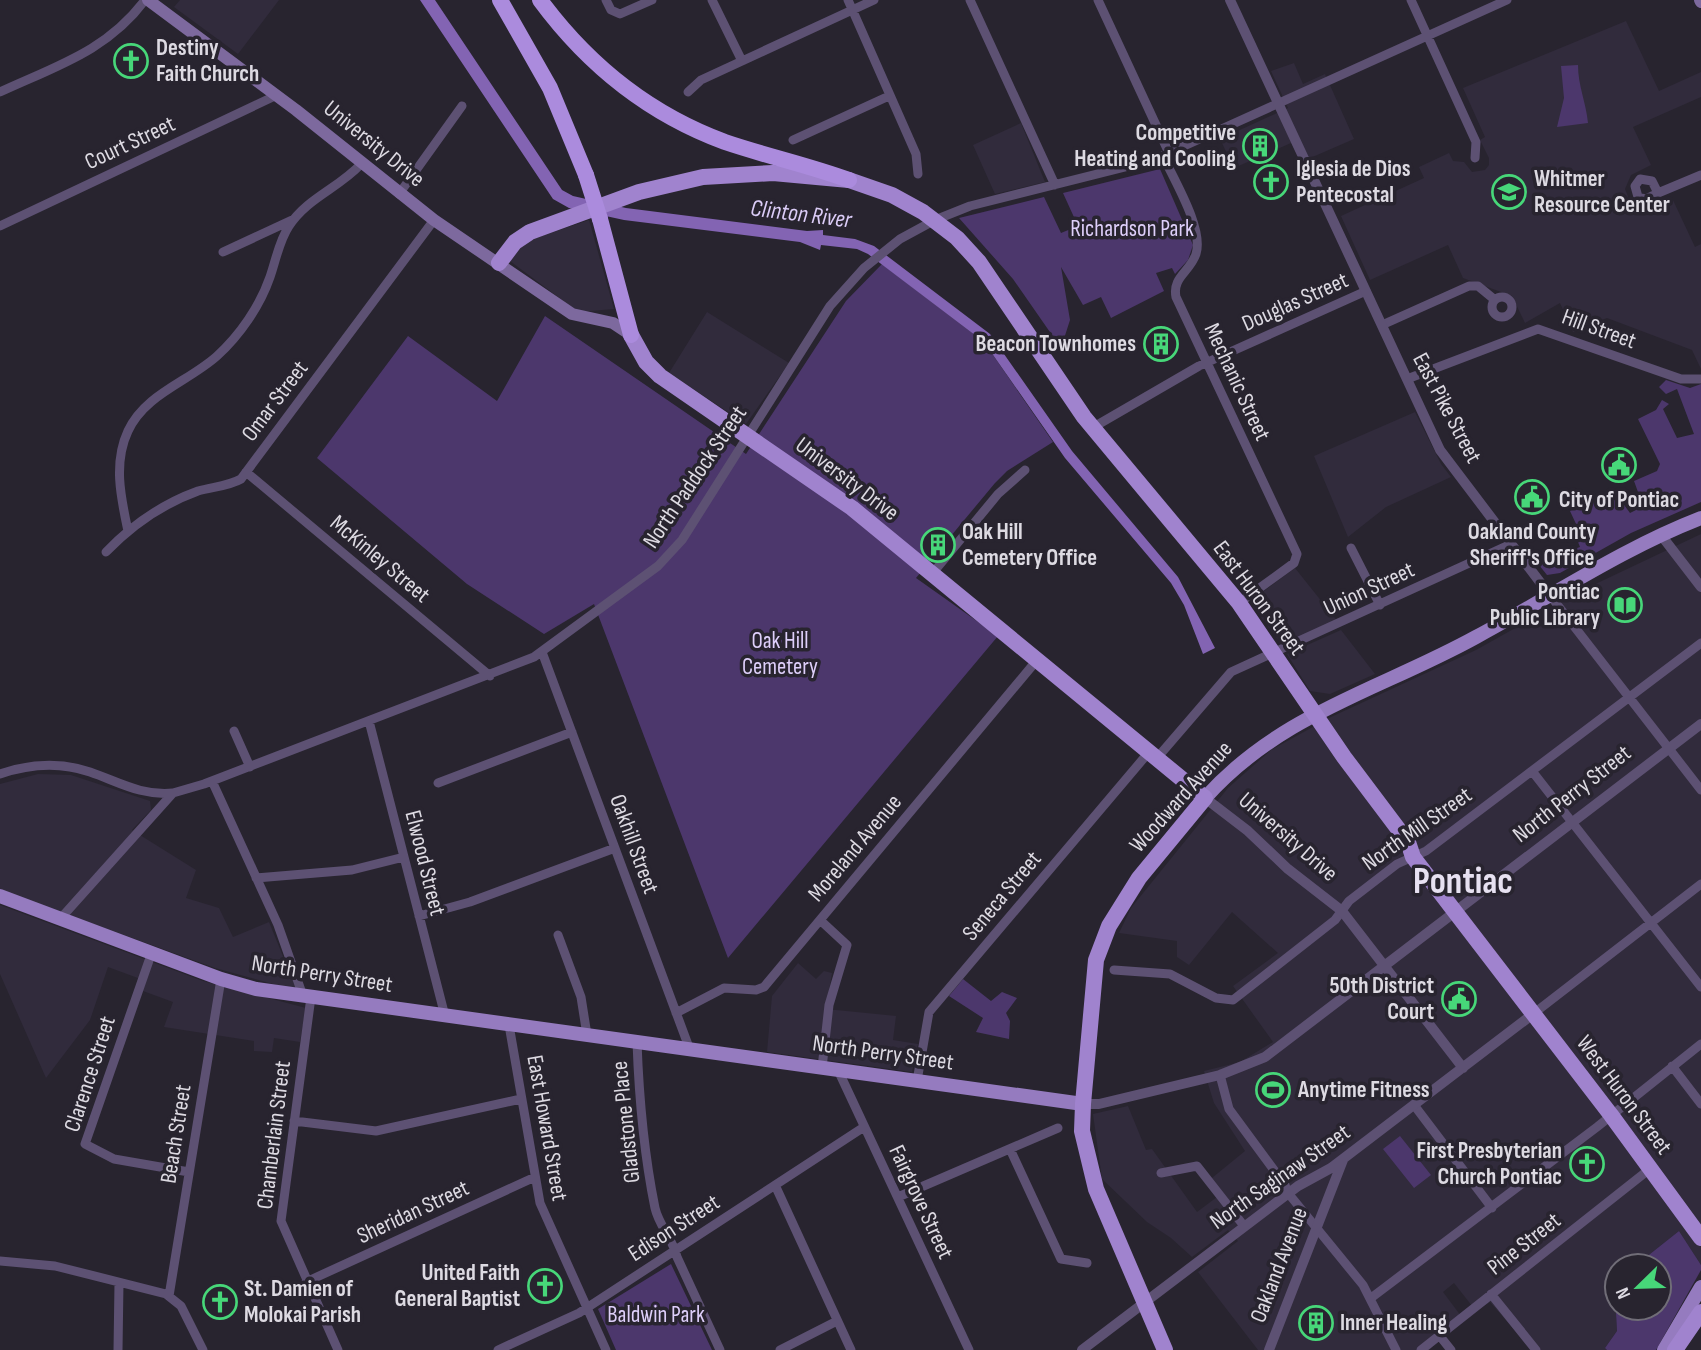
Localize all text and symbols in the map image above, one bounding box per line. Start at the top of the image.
place label: Destiny Faith Church [156,34,259,88]
church icon: Destiny Faith Church [112,42,150,80]
street label: University Drive [318,95,430,193]
street label: Court Street [80,110,180,176]
place label: Competitive Heating and Cooling [1074,119,1236,173]
building icon: Competitive Heating and Cooling [1241,127,1279,165]
place label: Iglesia de Dios Pentecostal [1296,155,1411,209]
church icon: Iglesia de Dios Pentecostal [1252,163,1290,201]
place label: Whitmer Resource Center [1534,165,1670,219]
school or university icon: Whitmer Resource Center [1490,173,1528,211]
water label: Clinton River [749,193,854,235]
park label: Richardson Park [1070,215,1194,243]
street label: Douglas Street [1238,266,1352,338]
street label: Hill Street [1558,303,1640,355]
street label: Mechanic Street [1198,319,1276,445]
building icon: Beacon Townhomes [1142,325,1180,363]
place label: Beacon Townhomes [976,330,1136,358]
street label: East Pike Street [1406,348,1488,468]
street label: Omar Street [236,355,314,447]
street label: North Paddock Street [637,400,753,554]
street label: University Drive [790,431,904,527]
public building icon: City of Pontiac [1600,446,1638,484]
public building icon: Oakland County Sheriff's Office [1513,478,1551,516]
place label: City of Pontiac [1559,486,1679,514]
street label: McKinley Street [324,509,436,609]
place label: Oak Hill Cemetery Office [962,518,1097,572]
place label: Oakland County Sheriff's Office [1468,518,1597,572]
building icon: Oak Hill Cemetery Office [919,526,957,564]
street label: East Huron Street [1207,535,1311,661]
street label: Union Street [1319,556,1419,622]
place label: Pontiac Public Library [1490,578,1600,632]
library icon: Pontiac Public Library [1606,586,1644,624]
park label: Oak Hill Cemetery [742,627,818,681]
street label: Woodward Avenue [1124,735,1238,859]
street label: North Perry Street [1507,739,1637,849]
street label: North Mill Street [1357,781,1477,877]
street label: University Drive [1233,786,1343,888]
street label: Moreland Avenue [802,789,908,907]
street label: Oakhill Street [603,791,665,897]
street label: Elwood Street [398,807,452,919]
street label: Seneca Street [957,846,1047,946]
district label: Pontiac [1413,860,1513,904]
street label: North Perry Street [250,949,394,999]
place label: 50th District Court [1330,972,1434,1026]
public building icon: 50th District Court [1440,980,1478,1018]
street label: Clarence Street [58,1013,122,1135]
street label: North Perry Street [811,1029,955,1077]
street label: West Huron Street [1570,1030,1678,1160]
street label: East Howard Street [520,1053,574,1203]
street label: Chamberlain Street [251,1059,297,1211]
street label: Gladstone Place [606,1059,646,1185]
sports icon: Anytime Fitness [1254,1071,1292,1109]
place label: Anytime Fitness [1297,1076,1430,1104]
street label: Beach Street [154,1083,198,1185]
street label: North Saginaw Street [1205,1118,1355,1236]
place label: First Presbyterian Church Pontiac [1417,1137,1562,1191]
street label: Fairgrove Street [882,1141,960,1263]
church icon: First Presbyterian Church Pontiac [1568,1145,1606,1183]
street label: Sheridan Street [353,1174,473,1250]
street label: Edison Street [623,1188,725,1268]
street label: Oakland Avenue [1244,1203,1314,1327]
street label: Pine Street [1482,1207,1566,1281]
north arrow [1603,1252,1673,1322]
place label: United Faith General Baptist [395,1259,520,1313]
church icon: United Faith General Baptist [526,1267,564,1305]
place label: St. Damien of Molokai Parish [244,1275,361,1329]
church icon: St. Damien of Molokai Parish [201,1283,239,1321]
text: N [1611,1284,1636,1302]
park label: Baldwin Park [607,1301,705,1329]
building icon: Inner Healing [1297,1304,1335,1342]
place label: Inner Healing [1340,1309,1447,1337]

